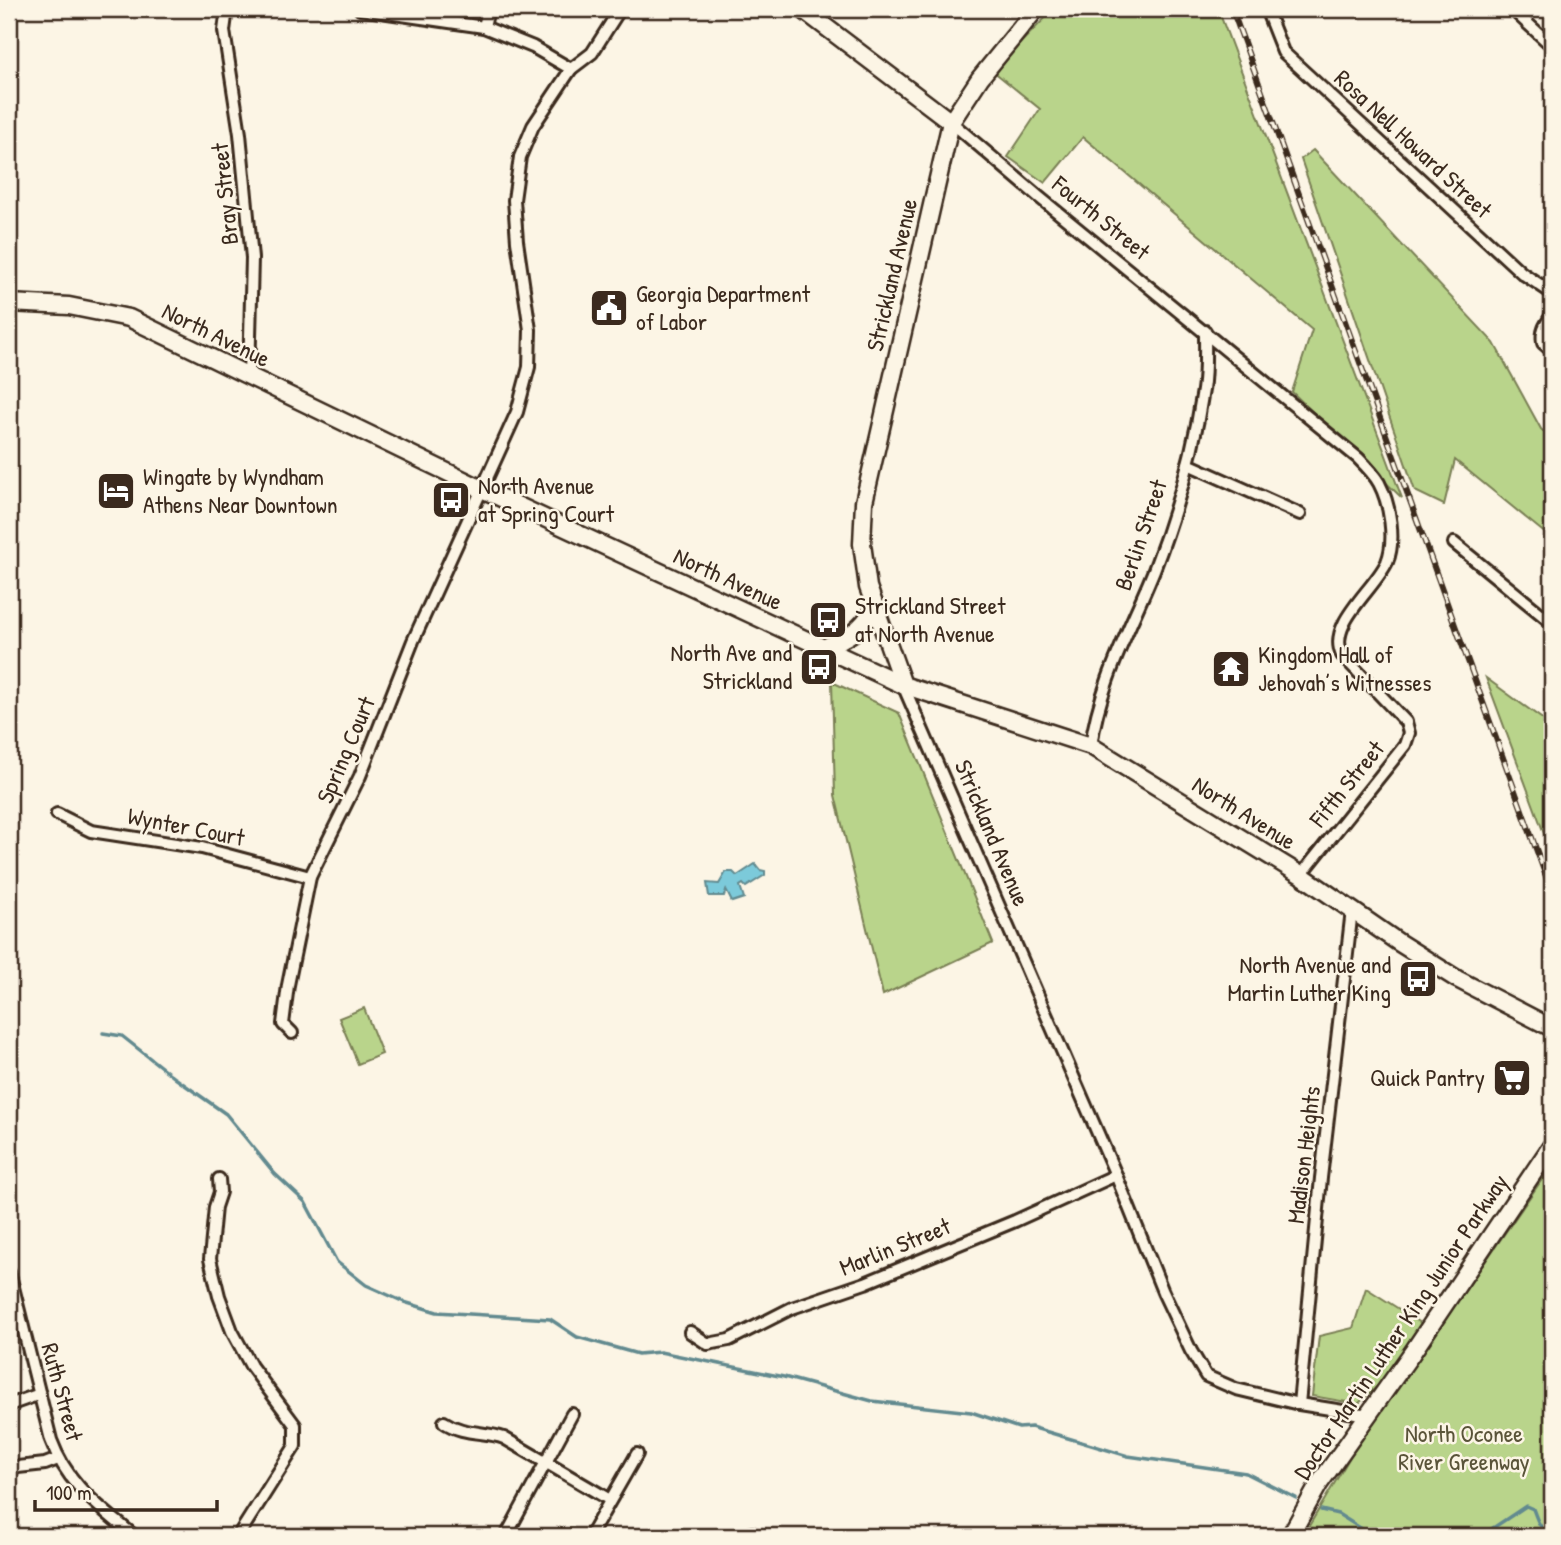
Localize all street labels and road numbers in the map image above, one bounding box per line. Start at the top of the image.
street label: Rosa Nell Howard Street [1328,62,1500,225]
street label: Bray Street [203,141,245,247]
street label: Fourth Street [1045,167,1158,267]
street label: Strickland Avenue [858,195,924,354]
street label: North Avenue [157,294,276,374]
street label: Berlin Street [1106,474,1174,594]
street label: North Avenue [669,539,788,617]
street label: Spring Court [308,691,382,808]
street label: Fifth Street [1301,733,1391,834]
street label: Strickland Avenue [948,755,1038,911]
street label: North Avenue [1187,768,1303,857]
street label: Wynter Court [125,799,248,853]
street label: Madison Heights [1279,1084,1327,1225]
street label: Doctor Martin Luther King Junior Parkway [1286,1167,1515,1485]
street label: Marlin Street [834,1209,956,1283]
street label: Ruth Street [35,1339,92,1445]

